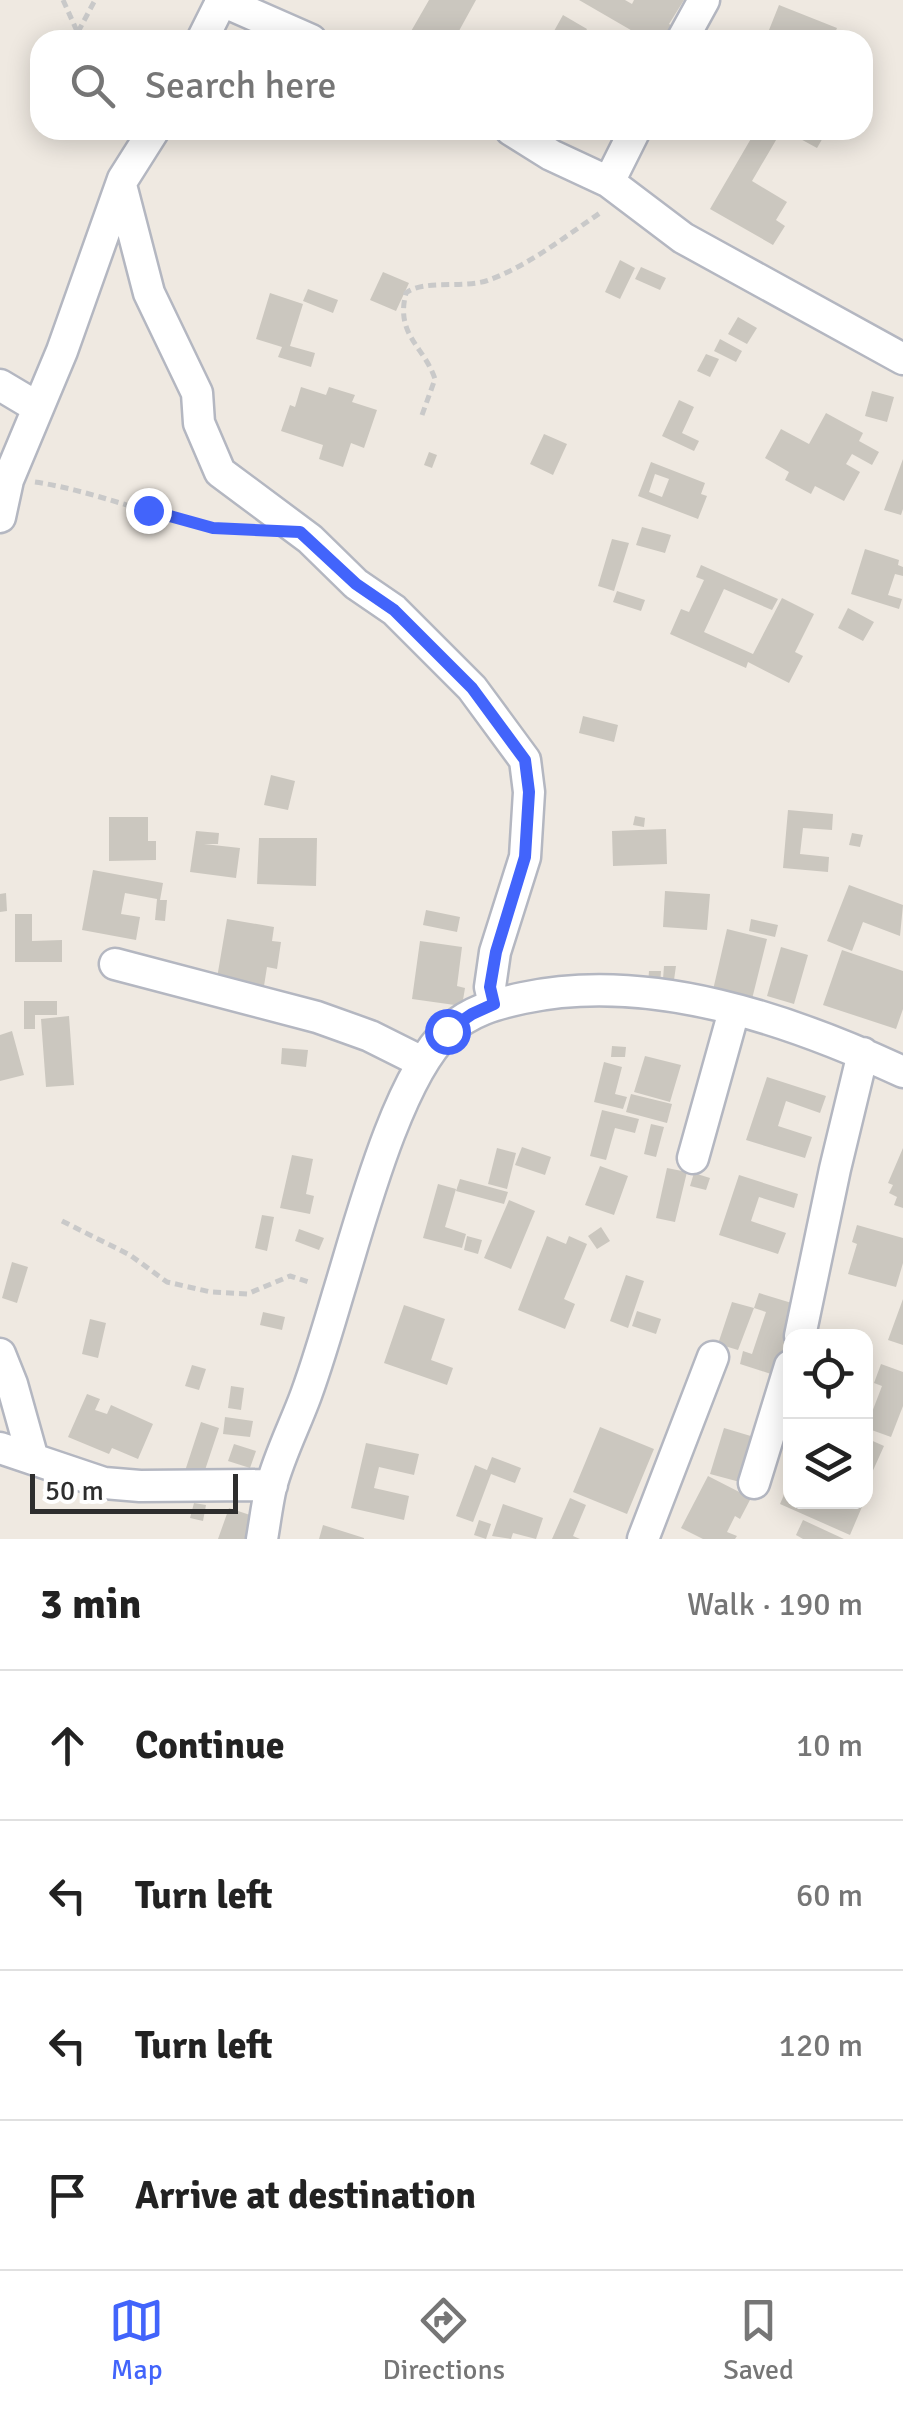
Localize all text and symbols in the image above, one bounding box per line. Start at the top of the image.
search box [30,30,873,140]
icon: search [65,58,120,113]
text: Search here [145,62,337,109]
route end [126,488,172,534]
route start [425,1009,471,1055]
map controls [783,1329,873,1509]
button: locate [783,1329,873,1419]
button: layers [783,1419,873,1509]
scale bar [30,1469,238,1514]
text: 50 m [45,1474,104,1508]
text: 3 min [40,1579,141,1630]
text: Walk · 190 m [687,1585,863,1624]
icon: ahead [40,1718,95,1773]
text: Continue [135,1722,285,1769]
text: 10 m [796,1726,863,1765]
icon: left [40,1868,95,1923]
text: Turn left [135,1872,273,1919]
text: 60 m [796,1876,863,1915]
icon: left [40,2018,95,2073]
text: Turn left [135,2022,273,2069]
text: 120 m [779,2026,863,2065]
icon: arrive [40,2168,95,2223]
text: Arrive at destination [135,2172,476,2219]
tab: Map [109,2293,164,2387]
tab: Directions [383,2293,505,2387]
tab: Saved [723,2293,794,2387]

